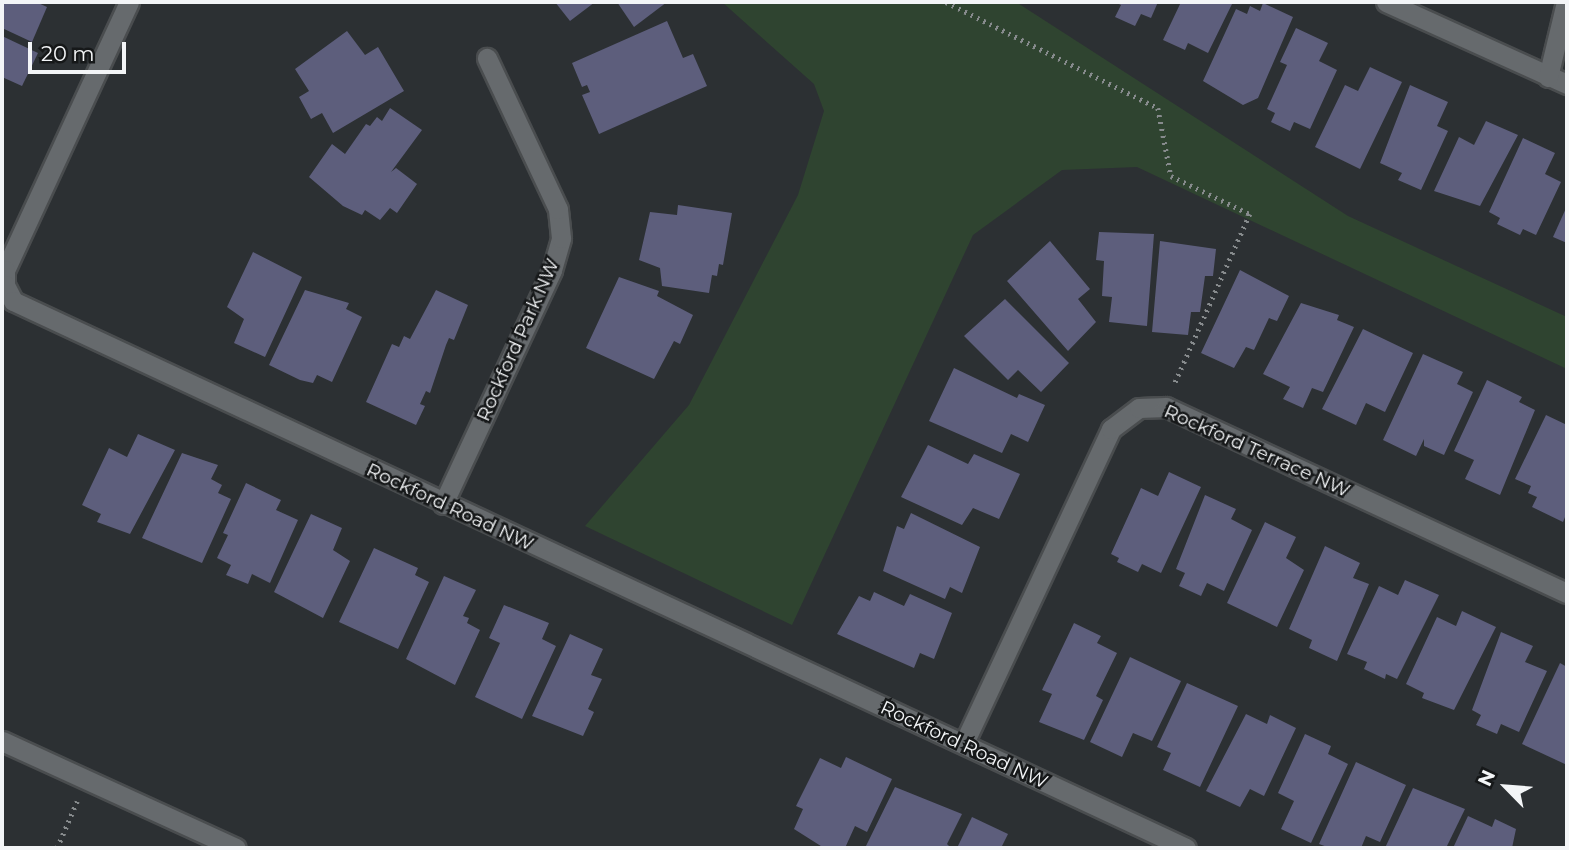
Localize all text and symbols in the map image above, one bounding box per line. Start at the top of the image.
scale bar [32,28,130,72]
text: 20 m [41,41,95,66]
street label: Rockford Park NW [472,255,564,425]
street label: Rockford Terrace NW [1161,400,1353,502]
street label: Rockford Road NW [363,458,537,556]
street label: Rockford Road NW [877,696,1051,794]
north arrow [1471,752,1541,822]
text: N [1473,766,1500,790]

